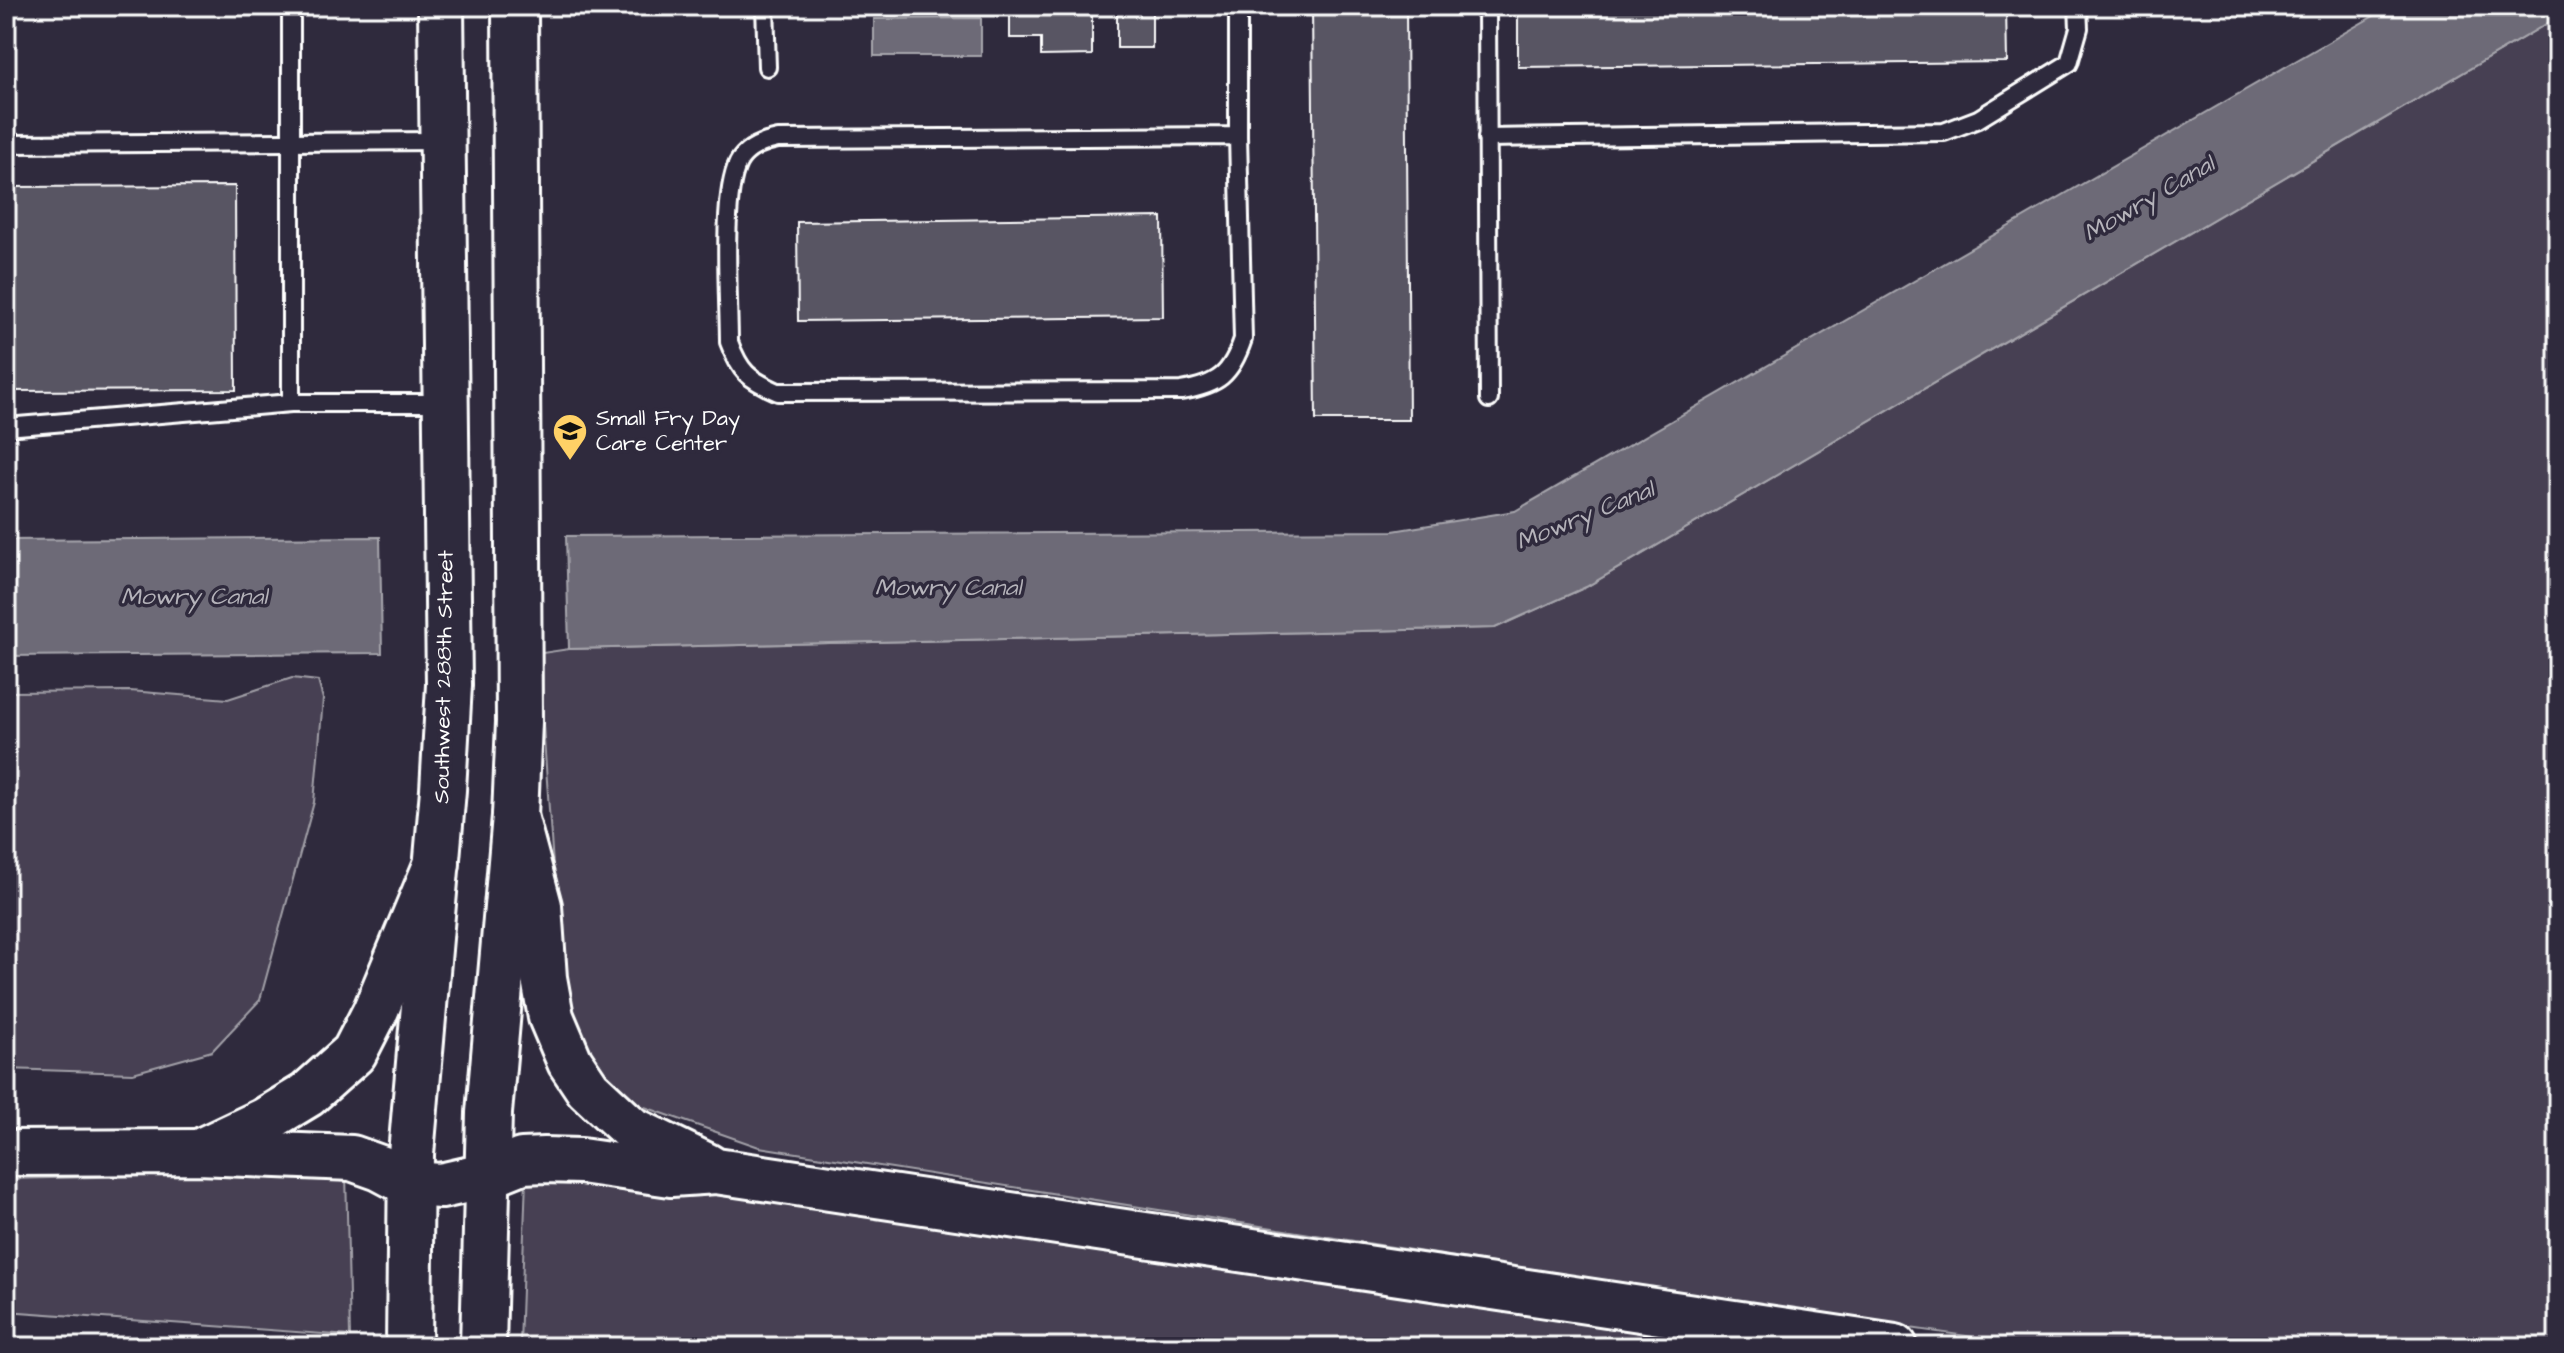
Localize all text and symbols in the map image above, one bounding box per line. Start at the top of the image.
water label: Mowry Canal [2077,146,2224,250]
place label: Small Fry Day Care Center [596,403,740,459]
school or university icon: Small Fry Day Care Center [551,412,589,462]
water label: Mowry Canal [1511,472,1662,559]
street label: Southwest 288th Street [426,550,462,804]
water label: Mowry Canal [875,571,1024,605]
water label: Mowry Canal [121,580,270,614]

